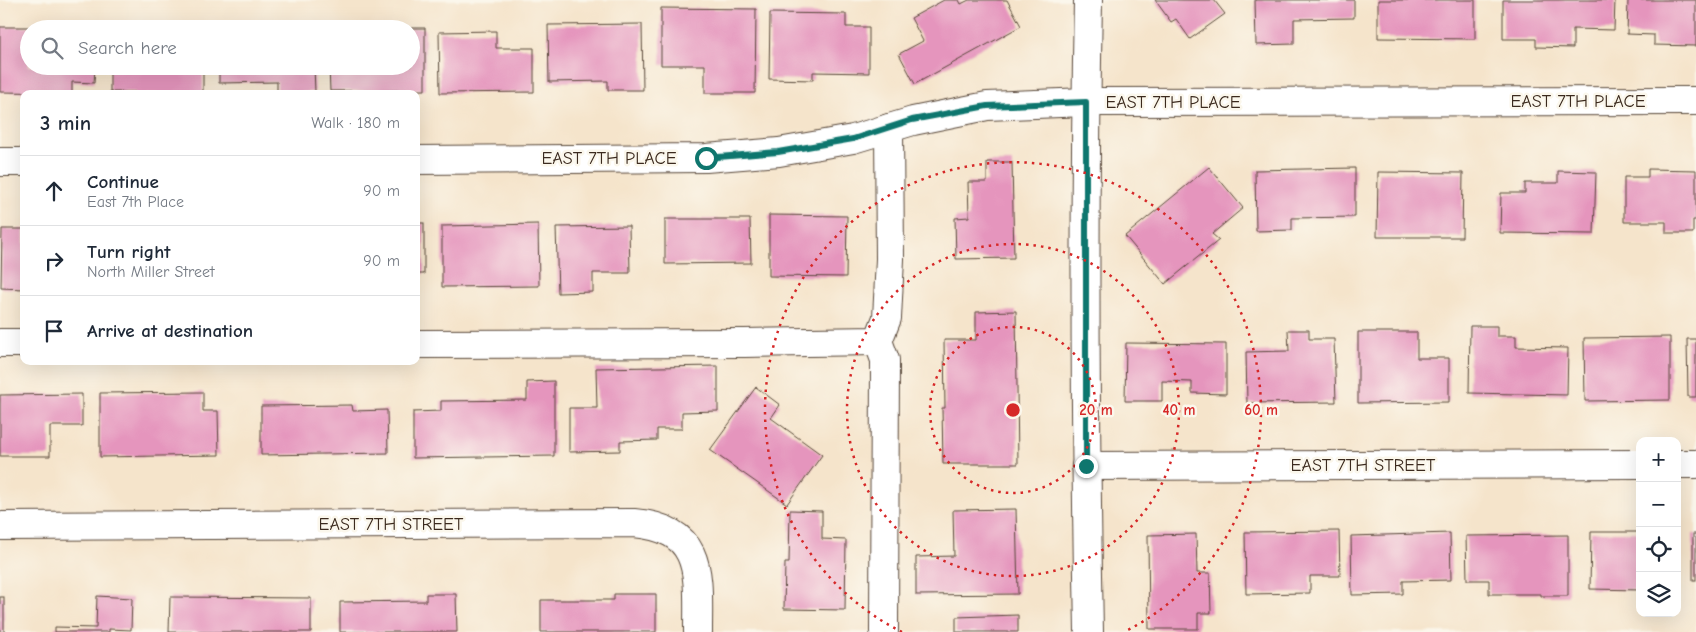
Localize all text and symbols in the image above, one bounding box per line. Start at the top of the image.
search box [20,20,420,75]
icon: search [38,34,66,62]
text: Search here [78,37,177,59]
street label: EAST 7TH PLACE [1511,91,1646,112]
street label: EAST 7TH PLACE [1106,92,1241,113]
text: 3 min [40,111,91,135]
text: Walk · 180 m [311,114,400,132]
route start [695,147,718,170]
street label: EAST 7TH PLACE [542,148,677,169]
text: Continue [87,171,159,193]
icon: ahead [40,177,68,205]
text: 90 m [363,182,400,200]
text: East 7th Place [87,193,184,211]
text: Turn right [87,241,171,263]
icon: right [40,247,68,275]
text: 90 m [363,252,400,270]
text: North Miller Street [87,263,215,281]
icon: arrive [40,317,68,345]
text: Arrive at destination [87,320,253,342]
centre of rings [1004,401,1022,419]
text: 20 m [1079,401,1113,419]
text: 40 m [1163,401,1196,419]
text: 60 m [1244,401,1278,419]
map controls [1636,437,1681,617]
button: + [1636,437,1681,482]
route end [1075,455,1098,478]
street label: EAST 7TH STREET [1291,455,1436,476]
button: − [1636,482,1681,527]
street label: EAST 7TH STREET [319,514,464,535]
button: locate [1636,527,1681,572]
button: layers [1636,572,1681,617]

